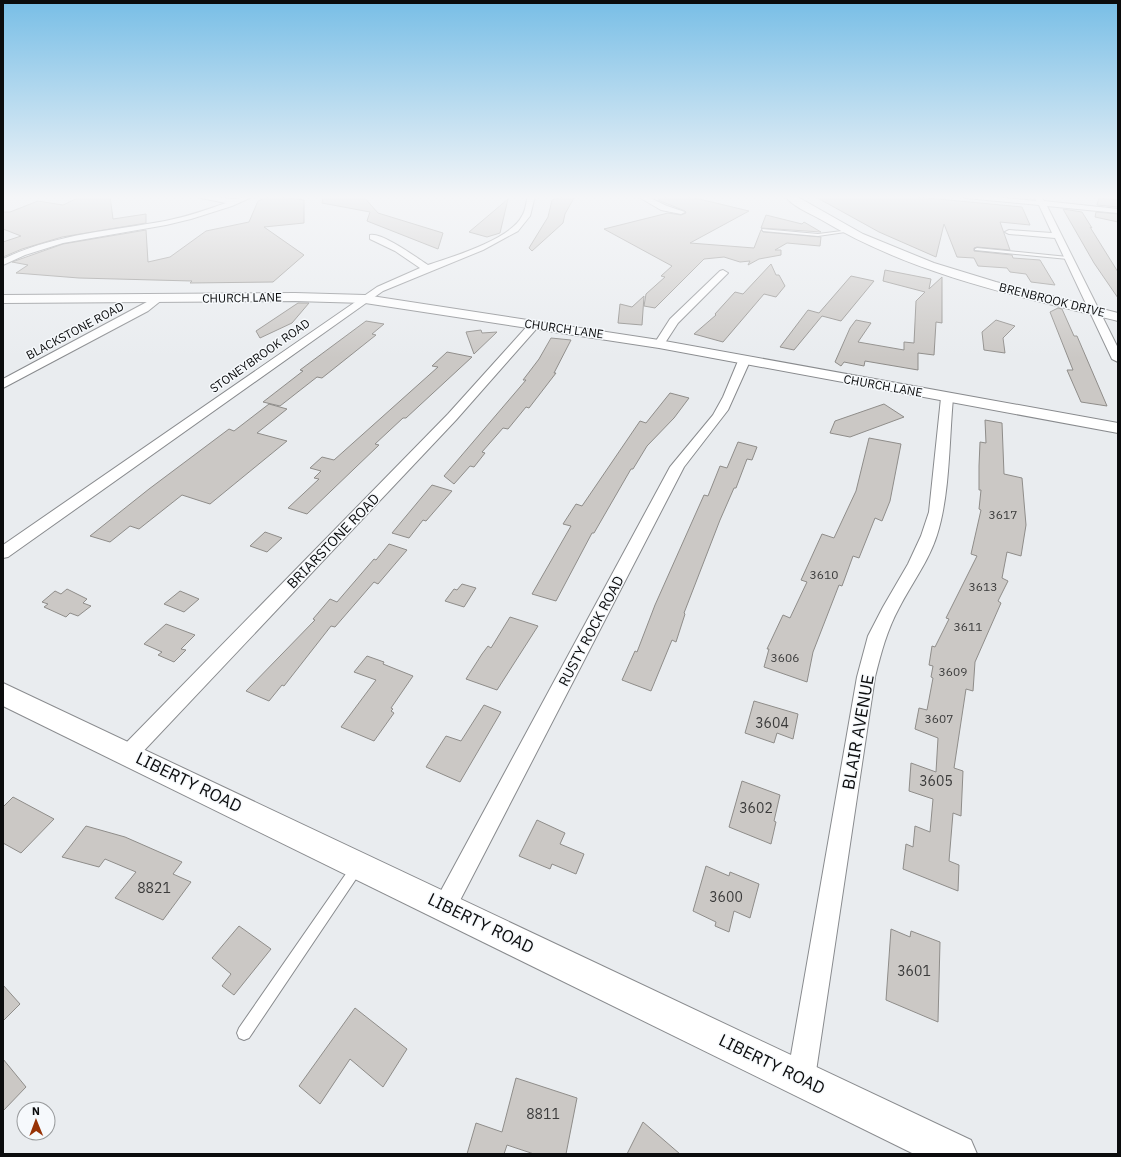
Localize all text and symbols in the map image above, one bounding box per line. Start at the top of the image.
street label: BRENBROOK DRIVE [998,279,1107,320]
street label: CHURCH LANE [202,289,282,306]
street label: BLACKSTONE ROAD [23,298,126,363]
street label: STONEYBROOK ROAD [207,315,313,396]
street label: CHURCH LANE [524,316,605,341]
street label: CHURCH LANE [842,371,924,400]
street label: BRIARSTONE ROAD [283,490,383,592]
house number: 3617 [989,507,1017,522]
house number: 3610 [810,567,838,582]
street label: RUSTY ROCK ROAD [554,573,628,689]
house number: 3613 [969,579,997,594]
house number: 3611 [954,619,982,634]
house number: 3606 [771,650,799,665]
house number: 3609 [939,664,967,679]
street label: BLAIR AVENUE [837,673,879,791]
house number: 3607 [925,711,953,726]
house number: 3604 [755,714,789,732]
street label: LIBERTY ROAD [132,747,246,817]
house number: 3605 [919,772,953,790]
house number: 3602 [739,799,773,817]
house number: 8821 [137,879,171,897]
street label: LIBERTY ROAD [424,888,538,958]
house number: 3600 [709,888,743,906]
house number: 3601 [897,962,931,980]
street label: LIBERTY ROAD [715,1029,829,1099]
north arrow [16,1101,56,1141]
text: N [32,1104,40,1118]
house number: 8811 [526,1105,560,1123]

